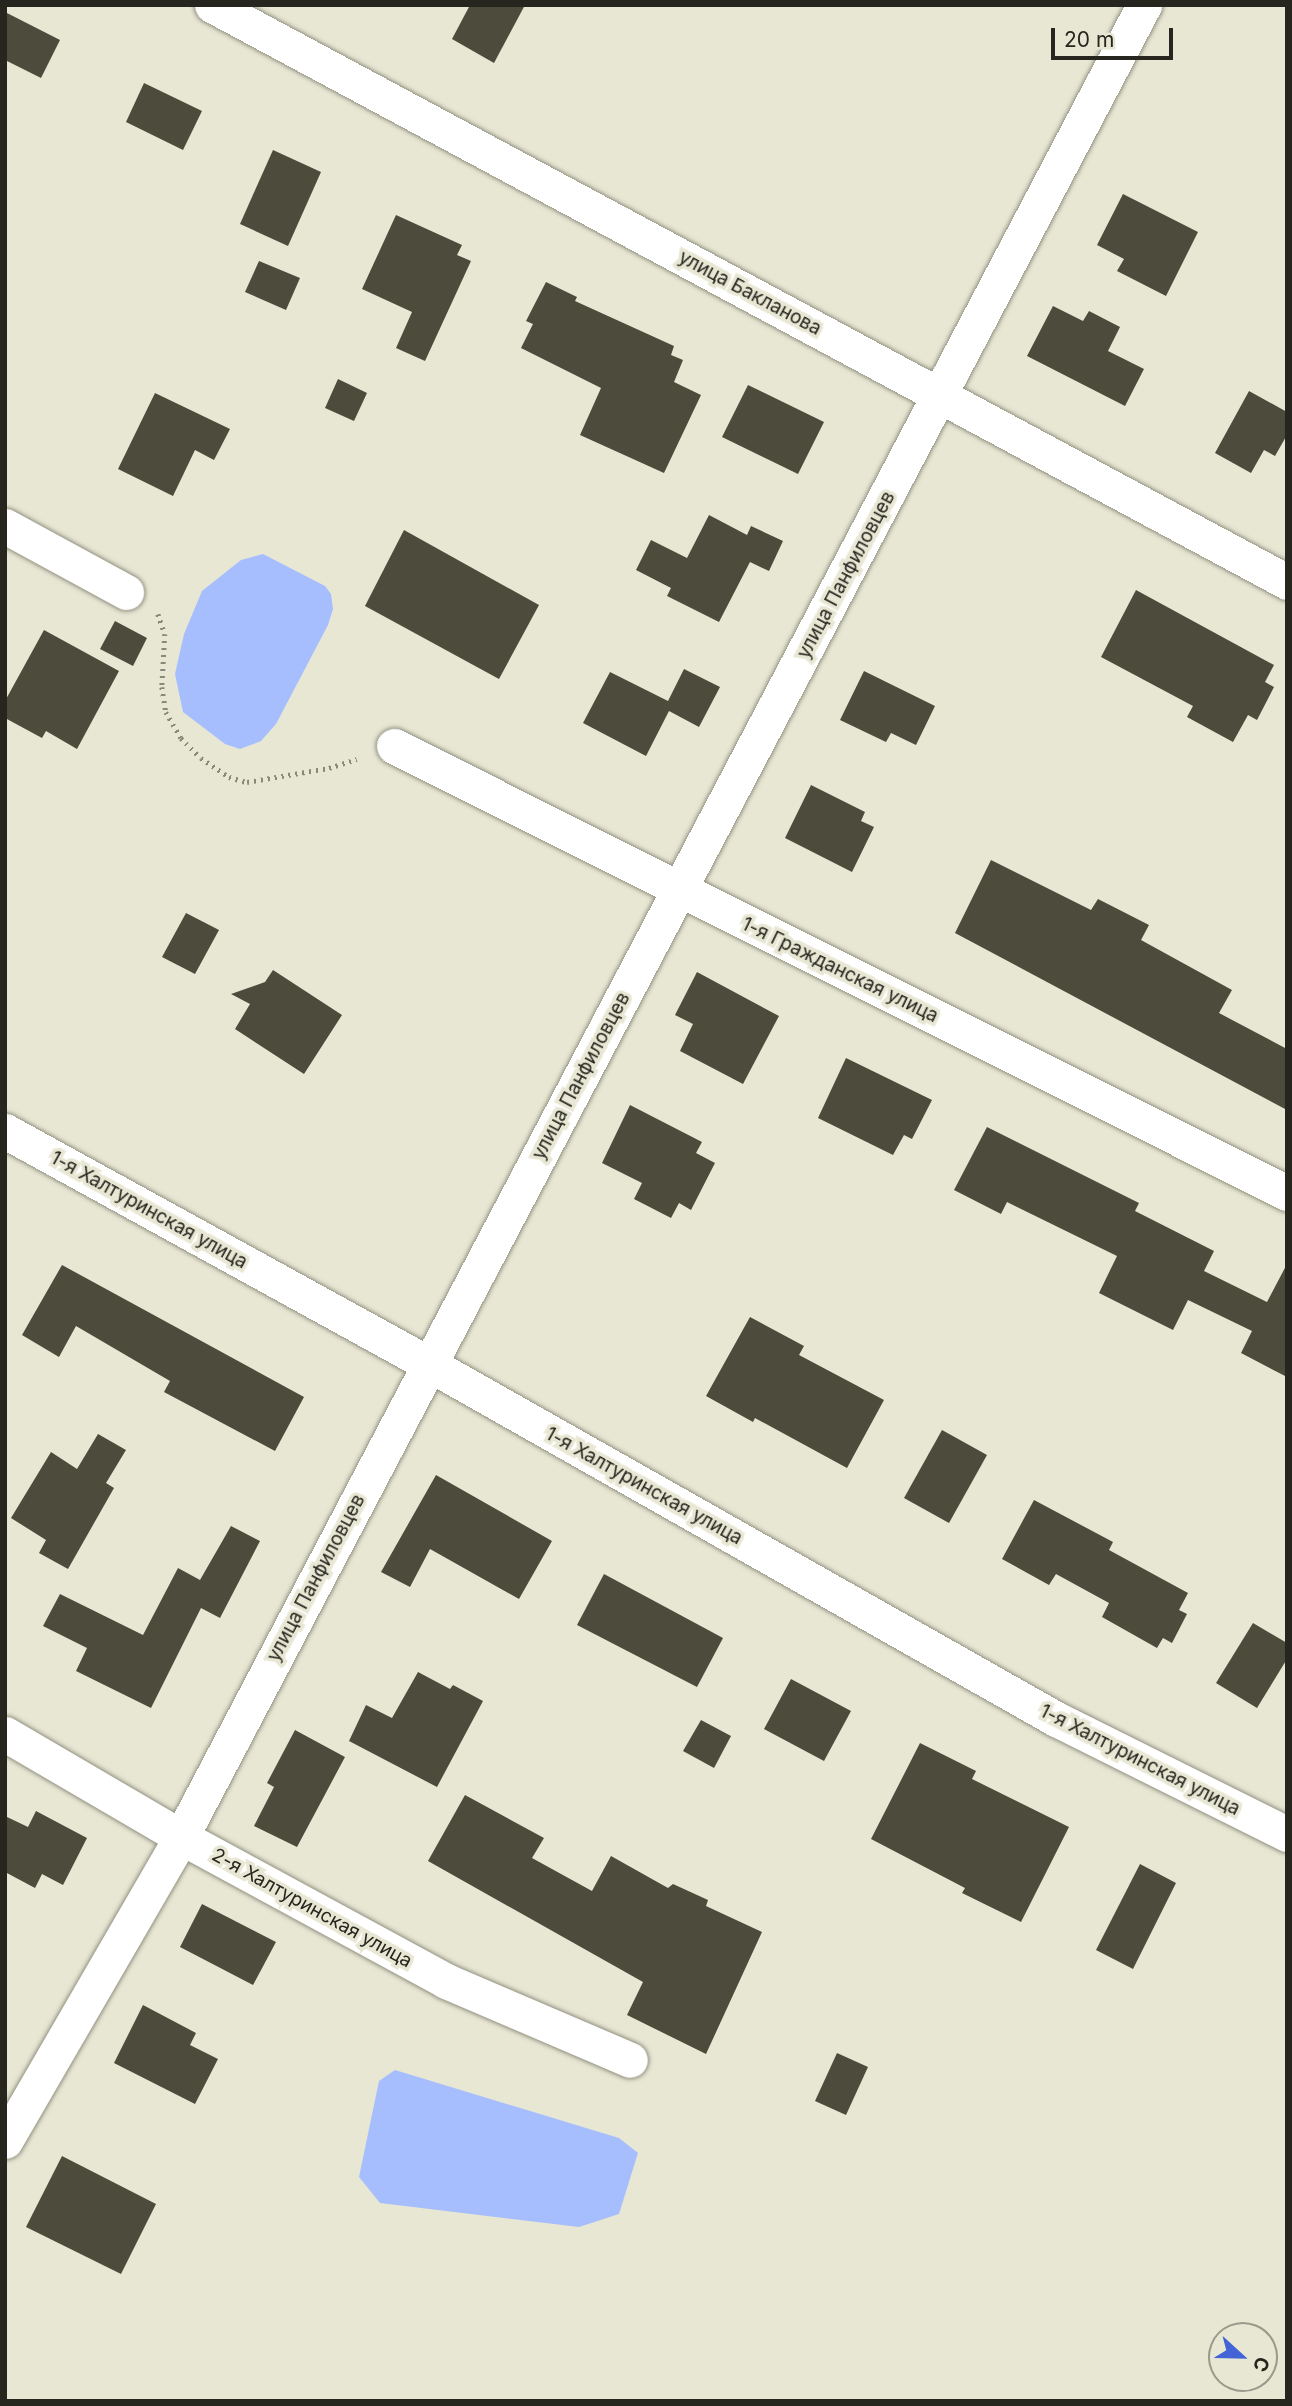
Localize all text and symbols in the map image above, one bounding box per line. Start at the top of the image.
scale bar [1054,14,1176,58]
text: 20 m [1064,27,1114,52]
street label: улица Бакланова [675,246,825,340]
street label: улица Панфиловцев [792,488,900,662]
street label: 1-я Гражданская улица [738,912,942,1028]
street label: улица Панфиловцев [527,989,635,1163]
street label: 1-я Халтуринская улица [47,1146,251,1274]
street label: 1-я Халтуринская улица [542,1422,746,1550]
street label: улица Панфиловцев [262,1491,370,1665]
street label: 1-я Халтуринская улица [1036,1700,1244,1820]
street label: 2-я Халтуринская улица [208,1843,416,1973]
north arrow [1208,2322,1278,2392]
text: С [1248,2353,1274,2375]

